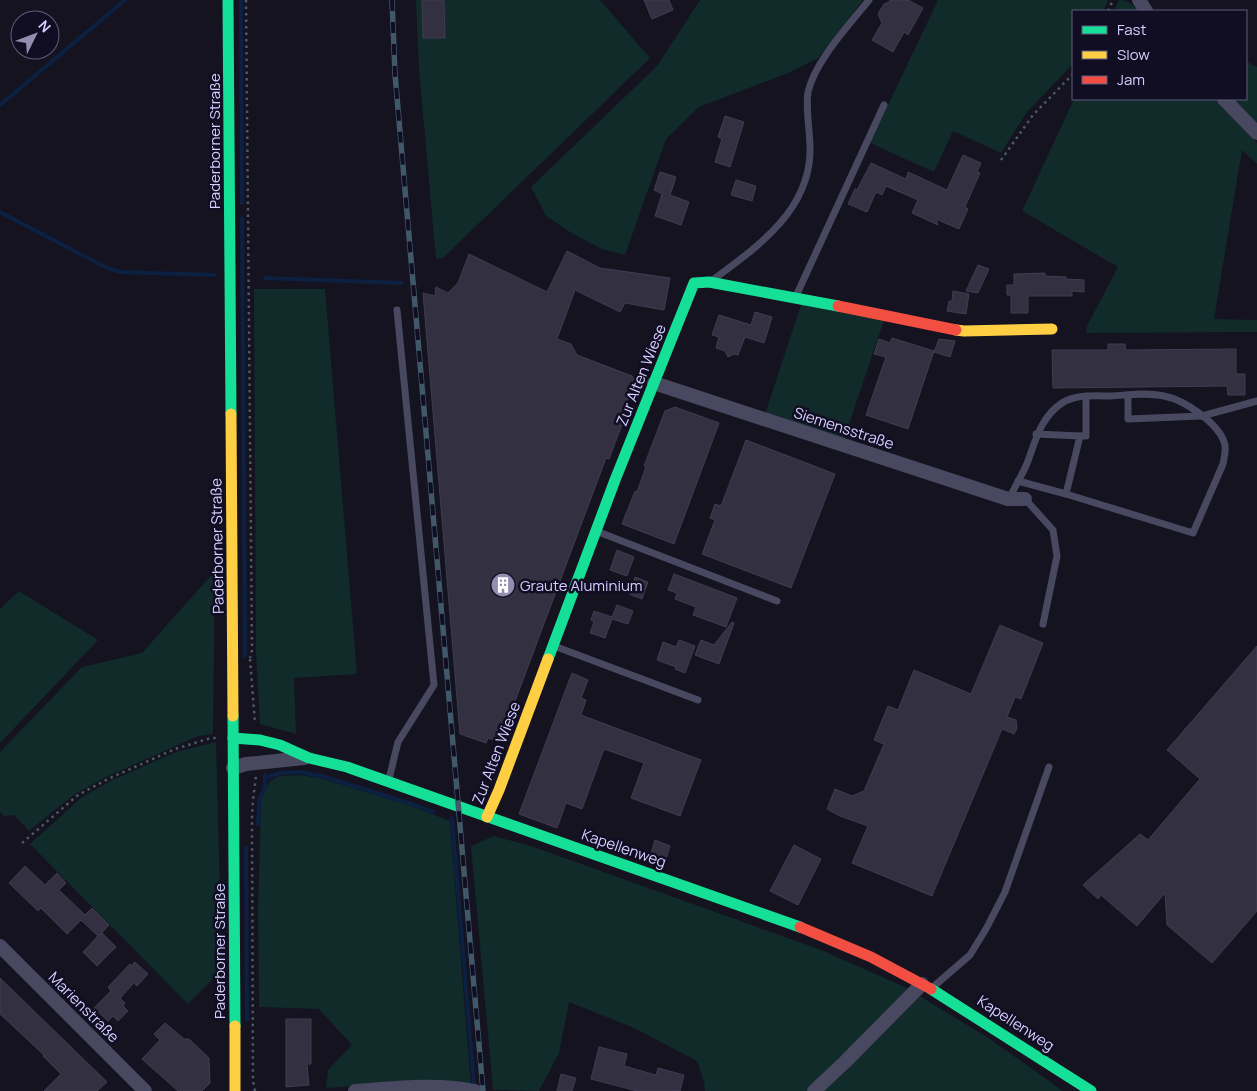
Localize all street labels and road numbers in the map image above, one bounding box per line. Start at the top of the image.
street label: Paderborner Straße [204,73,225,209]
street label: Zur Alten Wiese [611,321,671,429]
street label: Siemensstraße [791,402,897,454]
street label: Paderborner Straße [205,478,229,614]
street label: Zur Alten Wiese [467,698,525,807]
street label: Kapellenweg [579,824,669,872]
street label: Paderborner Straße [209,883,230,1019]
street label: Marienstraße [44,967,124,1047]
street label: Kapellenweg [973,990,1059,1056]

